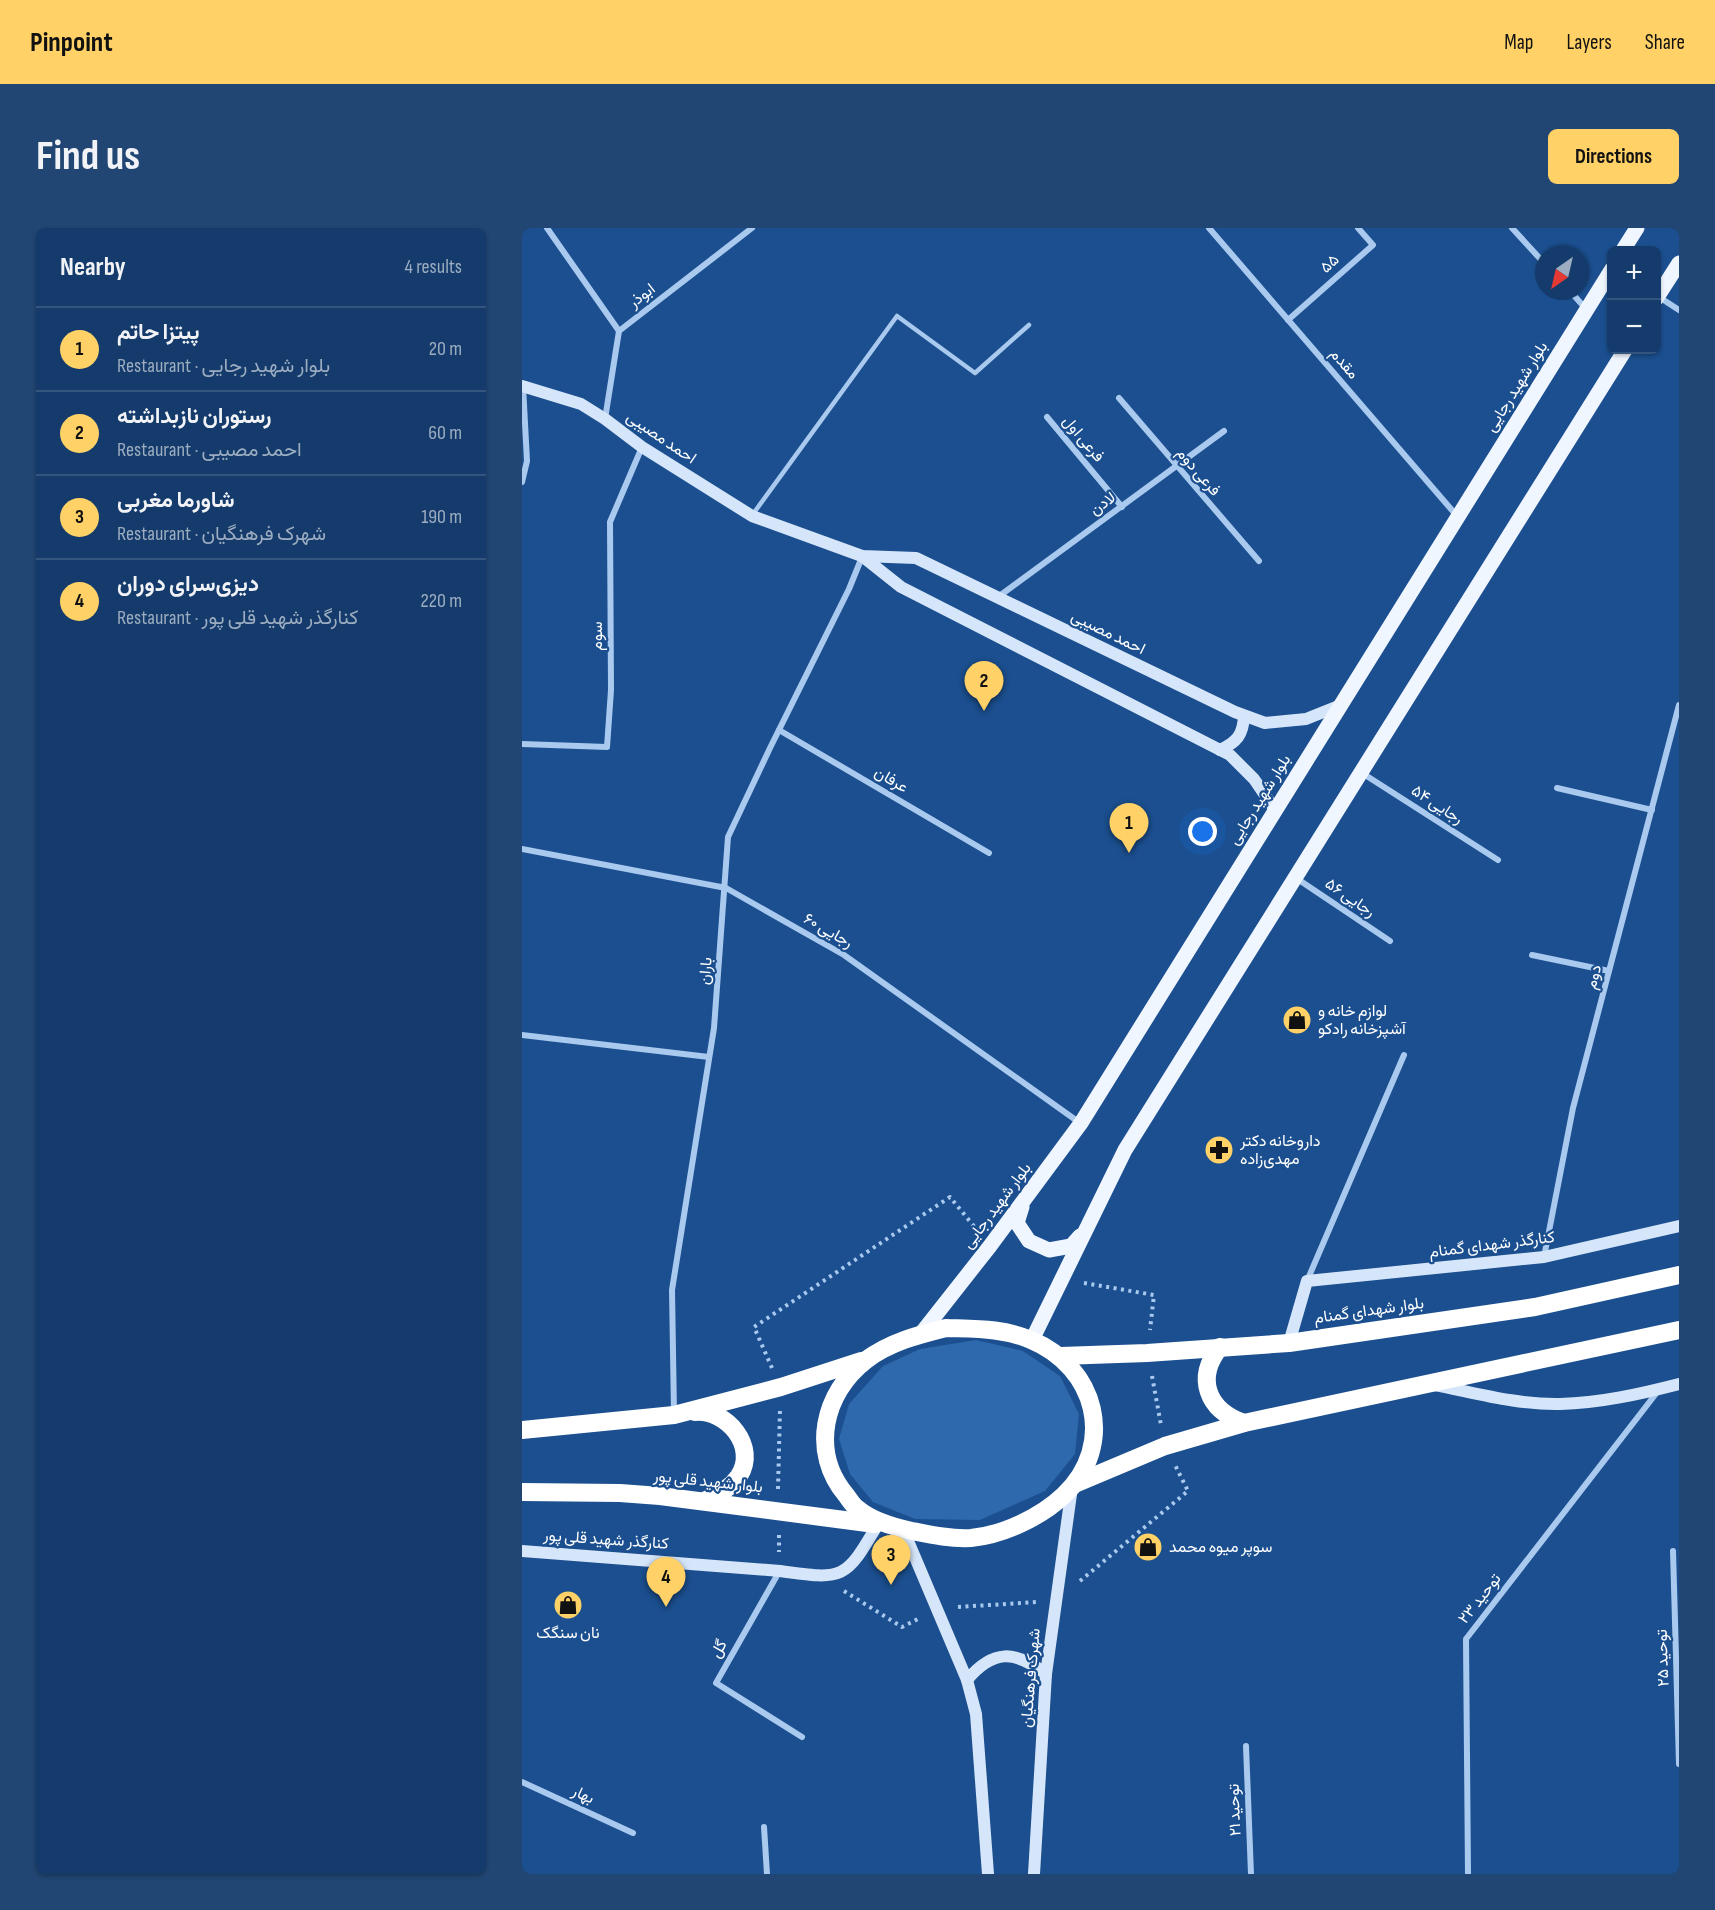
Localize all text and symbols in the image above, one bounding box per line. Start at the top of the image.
text: Pinpoint [30,26,113,59]
text: Map [1504,30,1533,55]
text: Layers [1566,30,1612,55]
text: Share [1645,30,1685,55]
button: Directions [1548,129,1679,184]
text: Find us [36,131,140,182]
north arrow [1535,246,1589,300]
map controls [1607,246,1661,354]
button: + [1607,246,1661,300]
street label: ۵۵ [1317,251,1343,277]
text: Nearby [60,252,126,283]
text: 4 results [405,255,462,279]
street label: ابوذر [624,280,659,313]
button: − [1607,300,1661,354]
text: پیتزا حاتم [117,319,200,346]
text: 1 [76,337,83,361]
text: 20 m [429,337,462,361]
street label: بلوار شهید رجایی [1482,338,1552,436]
street label: مقدم [1326,345,1362,383]
text: Restaurant · بلوار شهید رجایی [117,354,330,378]
text: رستوران نازبداشته [117,403,272,430]
street label: احمد مصیبی [622,408,700,468]
street label: فرعی اول [1058,412,1108,466]
text: 2 [75,421,84,445]
text: 60 m [428,421,462,445]
text: Restaurant · احمد مصیبی [117,438,302,462]
street label: فرعی دوم [1172,444,1224,500]
text: شاورما مغربی [117,487,234,514]
street label: لادن [1086,488,1120,520]
text: 3 [75,505,84,529]
text: 190 m [421,505,462,529]
text: Restaurant · شهرک فرهنگیان [117,522,326,546]
text: دیزی‌سرای دوران [117,571,259,598]
text: 4 [75,589,84,613]
text: 220 m [421,589,462,613]
text: Restaurant · کنارگذر شهید قلی پور [117,606,358,630]
street label: احمد مصیبی [1068,607,1148,659]
street label: سوم [588,621,607,651]
pin: 2 [964,662,1004,711]
street label: بلوار شهید رجایی [1225,751,1295,849]
street label: عرفان [871,763,911,797]
street label: رجایی ۵۴ [1408,781,1466,829]
pin: 1 [1110,804,1148,853]
your location [1188,817,1217,846]
street label: رجایی ۵۶ [1321,874,1379,922]
street label: رجایی ۶۰ [800,909,856,953]
street label: باران [695,956,717,986]
street label: دوم [1582,963,1606,991]
place label: لوازم خانه و آشپزخانه رادکو [1318,1002,1407,1040]
shop icon: لوازم خانه و آشپزخانه رادکو [1281,1004,1313,1036]
place label: داروخانه دکتر مهدی‌زاده [1239,1132,1321,1169]
pharmacy icon: داروخانه دکتر مهدی‌زاده [1203,1134,1235,1166]
street label: بلوار شهید رجایی [958,1159,1036,1253]
street label: کنارگذر شهدای گمنام [1428,1228,1556,1262]
street label: بلوار شهدای گمنام [1313,1294,1425,1328]
street label: بلوار شهید قلی پور [651,1467,764,1498]
street label: کنارگذر شهید قلی پور [542,1526,669,1555]
shop icon: سوپر میوه محمد [1132,1531,1164,1563]
pin: 3 [872,1536,910,1585]
place label: سوپر میوه محمد [1169,1538,1272,1558]
pin: 4 [646,1558,686,1607]
street label: توحید ۲۳ [1454,1570,1506,1628]
shop icon: نان سنگک [552,1589,584,1621]
place label: نان سنگک [536,1624,600,1643]
street label: شهرک فرهنگیان [1017,1628,1045,1728]
street label: توحید ۲۵ [1653,1629,1673,1687]
street label: گل [706,1637,732,1661]
street label: بهار [568,1781,597,1808]
street label: توحید ۲۱ [1225,1783,1245,1837]

